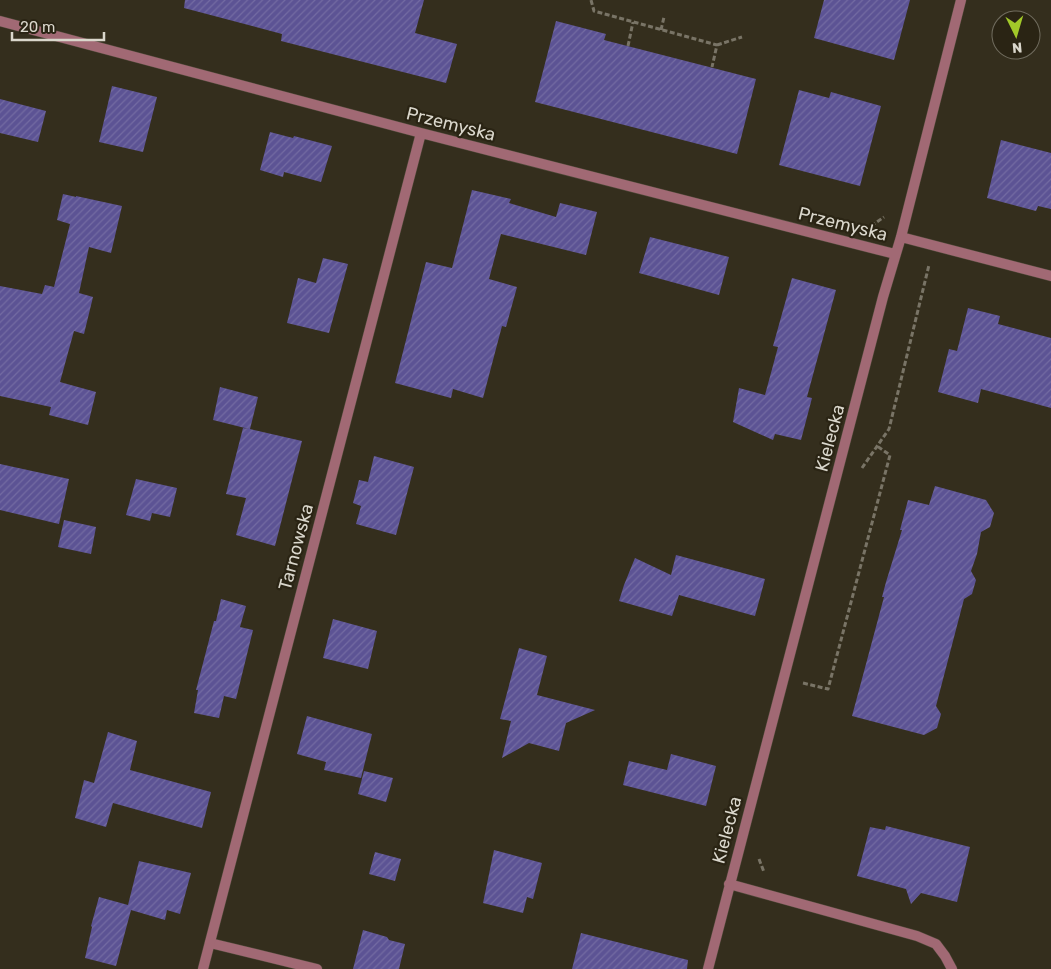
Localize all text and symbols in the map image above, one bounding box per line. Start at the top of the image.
scale bar [12,10,105,42]
north arrow [991,10,1041,60]
text: 20 m [20,18,55,36]
text: N [1011,39,1023,56]
street label: Przemyska [404,102,498,146]
street label: Przemyska [796,202,890,246]
street label: Kielecka [810,402,850,474]
street label: Tarnowska [274,501,318,593]
street label: Kielecka [707,794,747,866]

